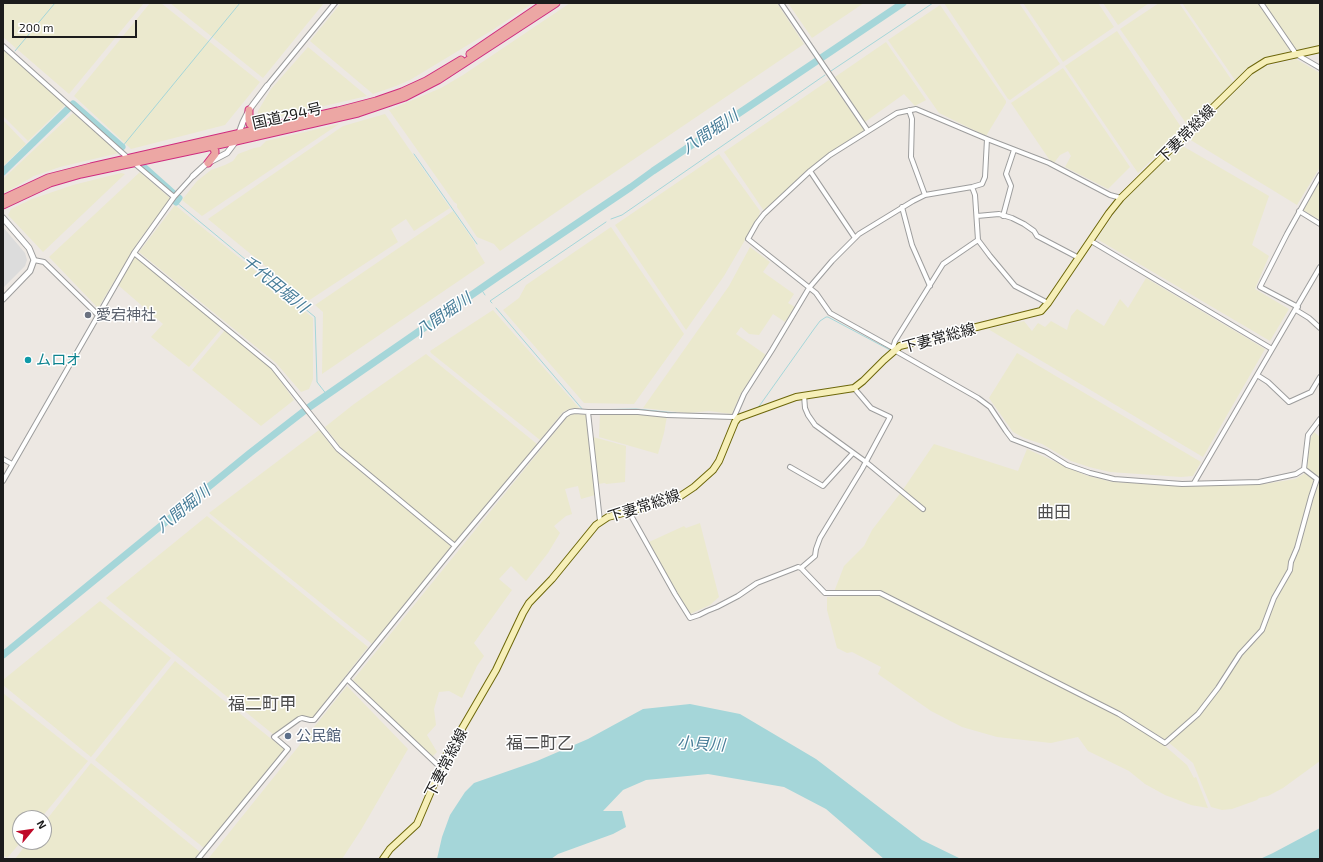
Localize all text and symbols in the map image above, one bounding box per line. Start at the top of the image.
scale bar [14,12,139,38]
text: 200 m [19,20,53,34]
street label: 国道294号 [250,99,324,133]
street label: 下妻常総線 [1153,101,1219,167]
water label: 八間堀川 [678,106,742,158]
water label: 千代田堀川 [238,251,312,317]
water label: 八間堀川 [411,289,475,341]
place label: 愛宕神社 [96,306,156,324]
marker: 愛宕神社 [83,310,93,320]
street label: 下妻常総線 [900,320,978,356]
place label: ムロオ [36,351,81,369]
marker: ムロオ [23,355,33,365]
water label: 八間堀川 [152,481,214,537]
street label: 下妻常総線 [606,486,682,526]
district label: 曲田 [1037,502,1071,522]
district label: 福二町甲 [228,694,296,714]
street label: 下妻常総線 [421,726,471,800]
place label: 公民館 [296,727,341,745]
marker: 公民館 [283,731,293,741]
district label: 福二町乙 [506,733,574,753]
water label: 小貝川 [677,733,725,755]
north arrow [12,810,52,850]
text: N [34,818,50,831]

